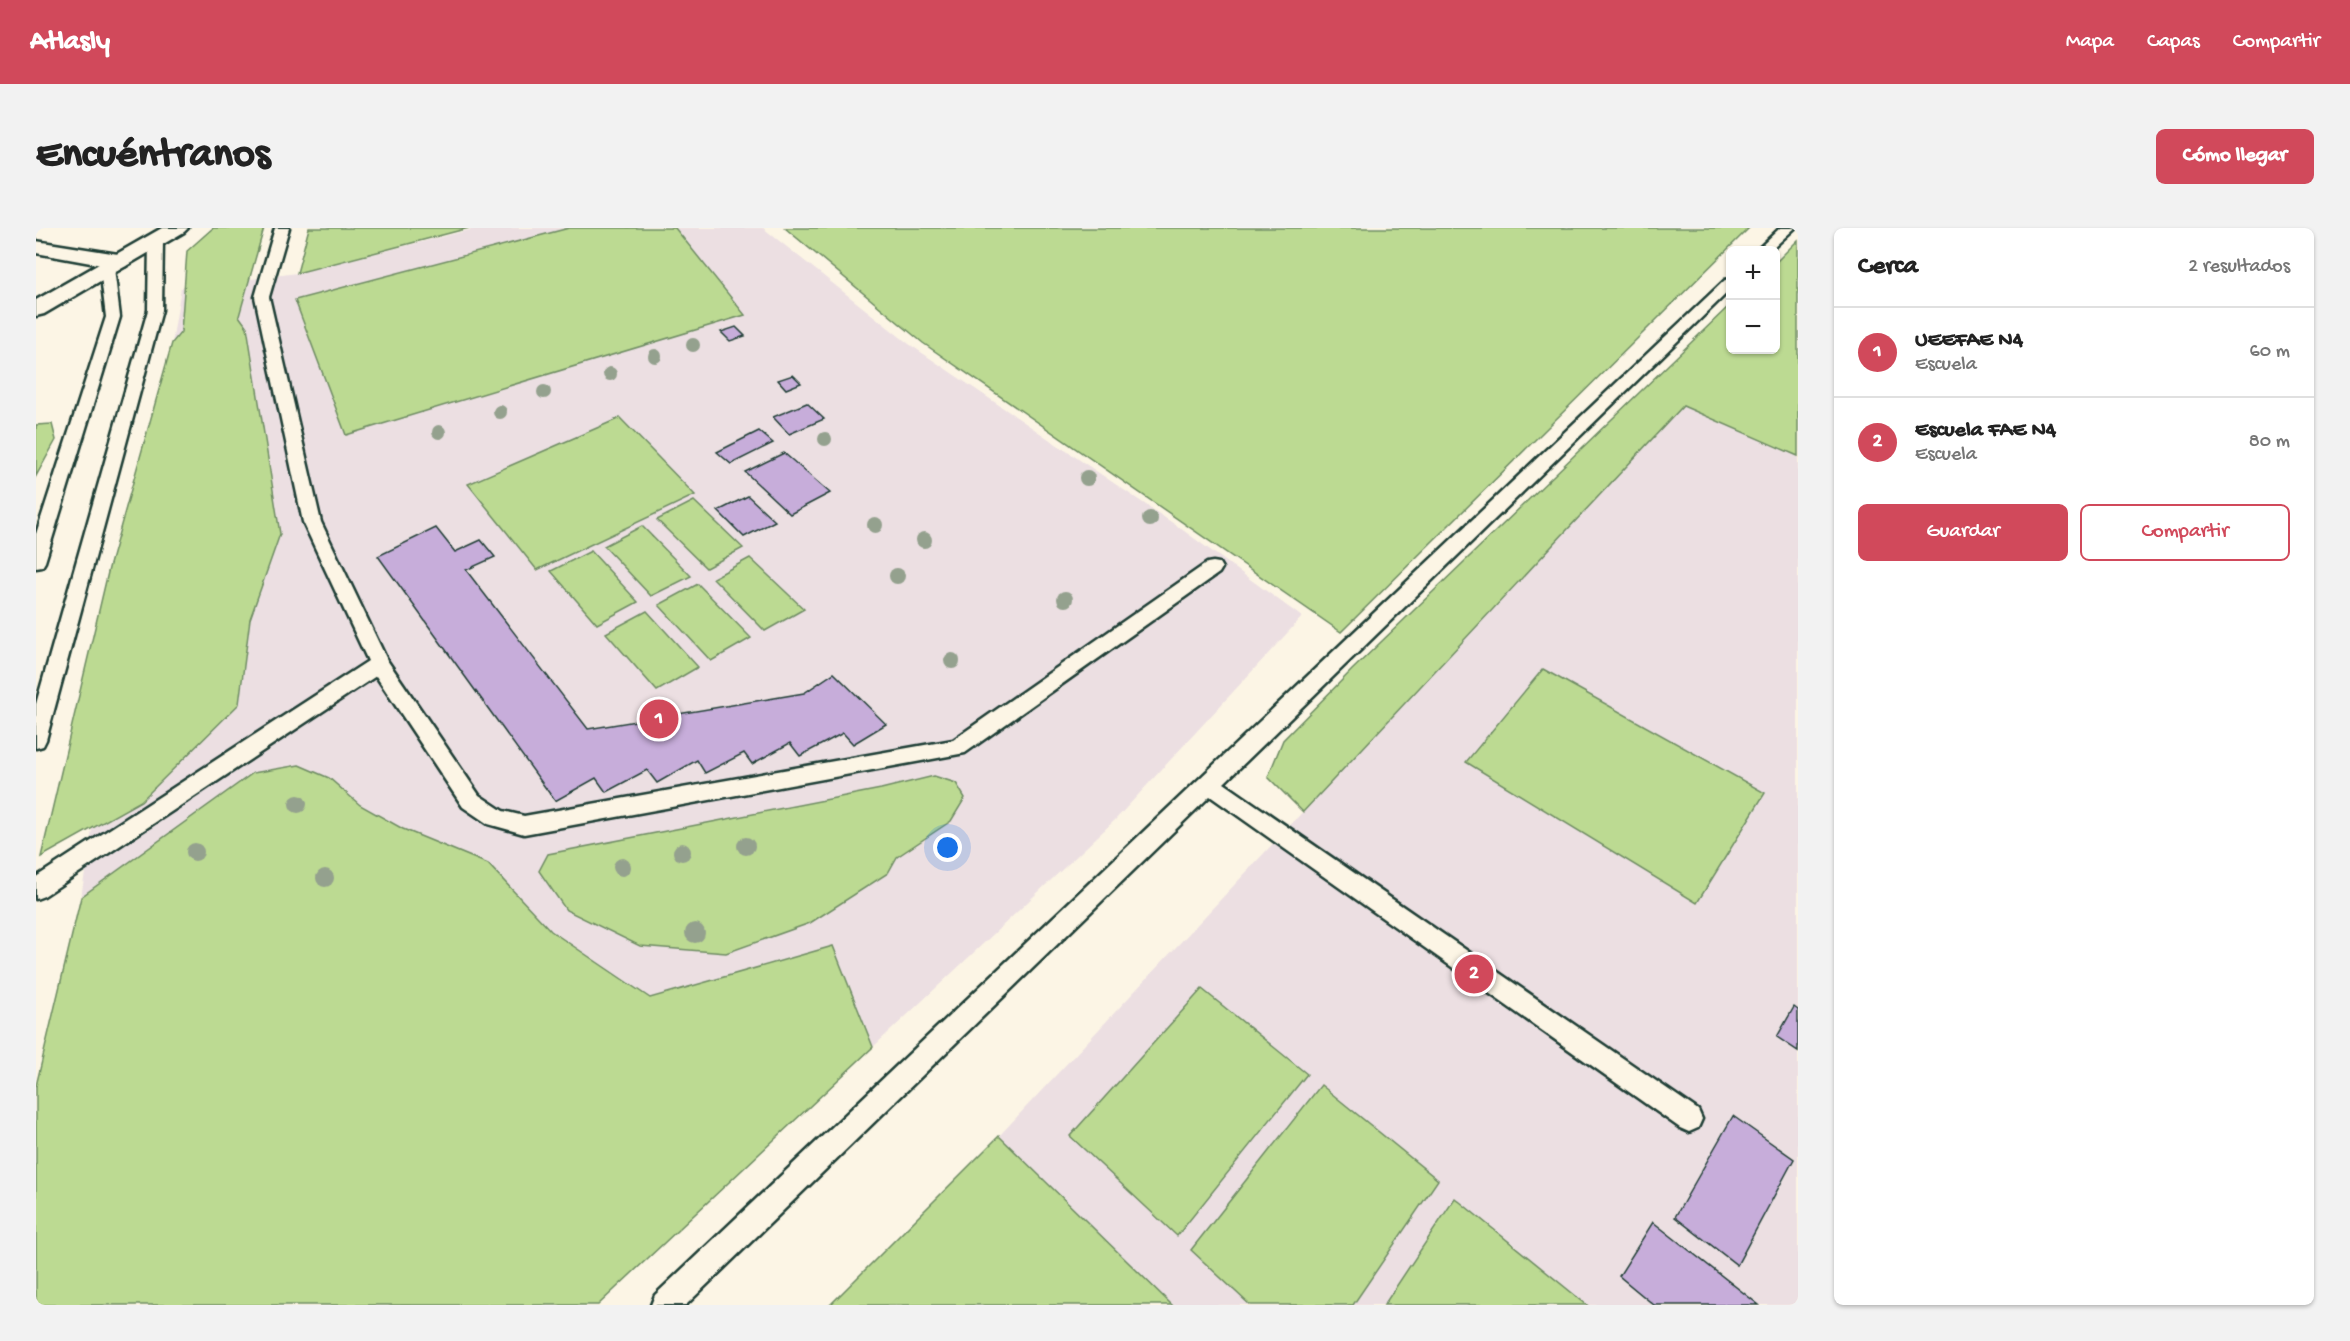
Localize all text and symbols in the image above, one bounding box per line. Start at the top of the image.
text: Atlasly [30,26,110,59]
text: Mapa [2066,30,2114,55]
text: Capas [2147,30,2200,55]
text: Compartir [2233,30,2320,55]
button: Cómo llegar [2156,129,2314,184]
text: Encuéntranos [36,132,270,181]
map controls [1726,246,1780,354]
button: + [1726,246,1780,300]
text: Cerca [1858,252,1918,283]
text: 2 resultados [2188,256,2290,279]
button: − [1726,300,1780,354]
text: UEEFAE N4 [1915,328,2023,354]
text: 1 [1873,341,1882,364]
text: 60 m [2250,341,2290,364]
text: Escuela [1915,354,1977,377]
text: Escuela FAE N4 [1915,418,2056,444]
text: 2 [1873,431,1882,454]
text: 80 m [2249,431,2290,454]
text: Escuela [1915,444,1977,467]
button: Guardar [1858,504,2068,561]
button: Compartir [2080,504,2290,561]
pin: 1 [640,696,678,742]
your location [933,833,962,862]
pin: 2 [1454,952,1494,996]

